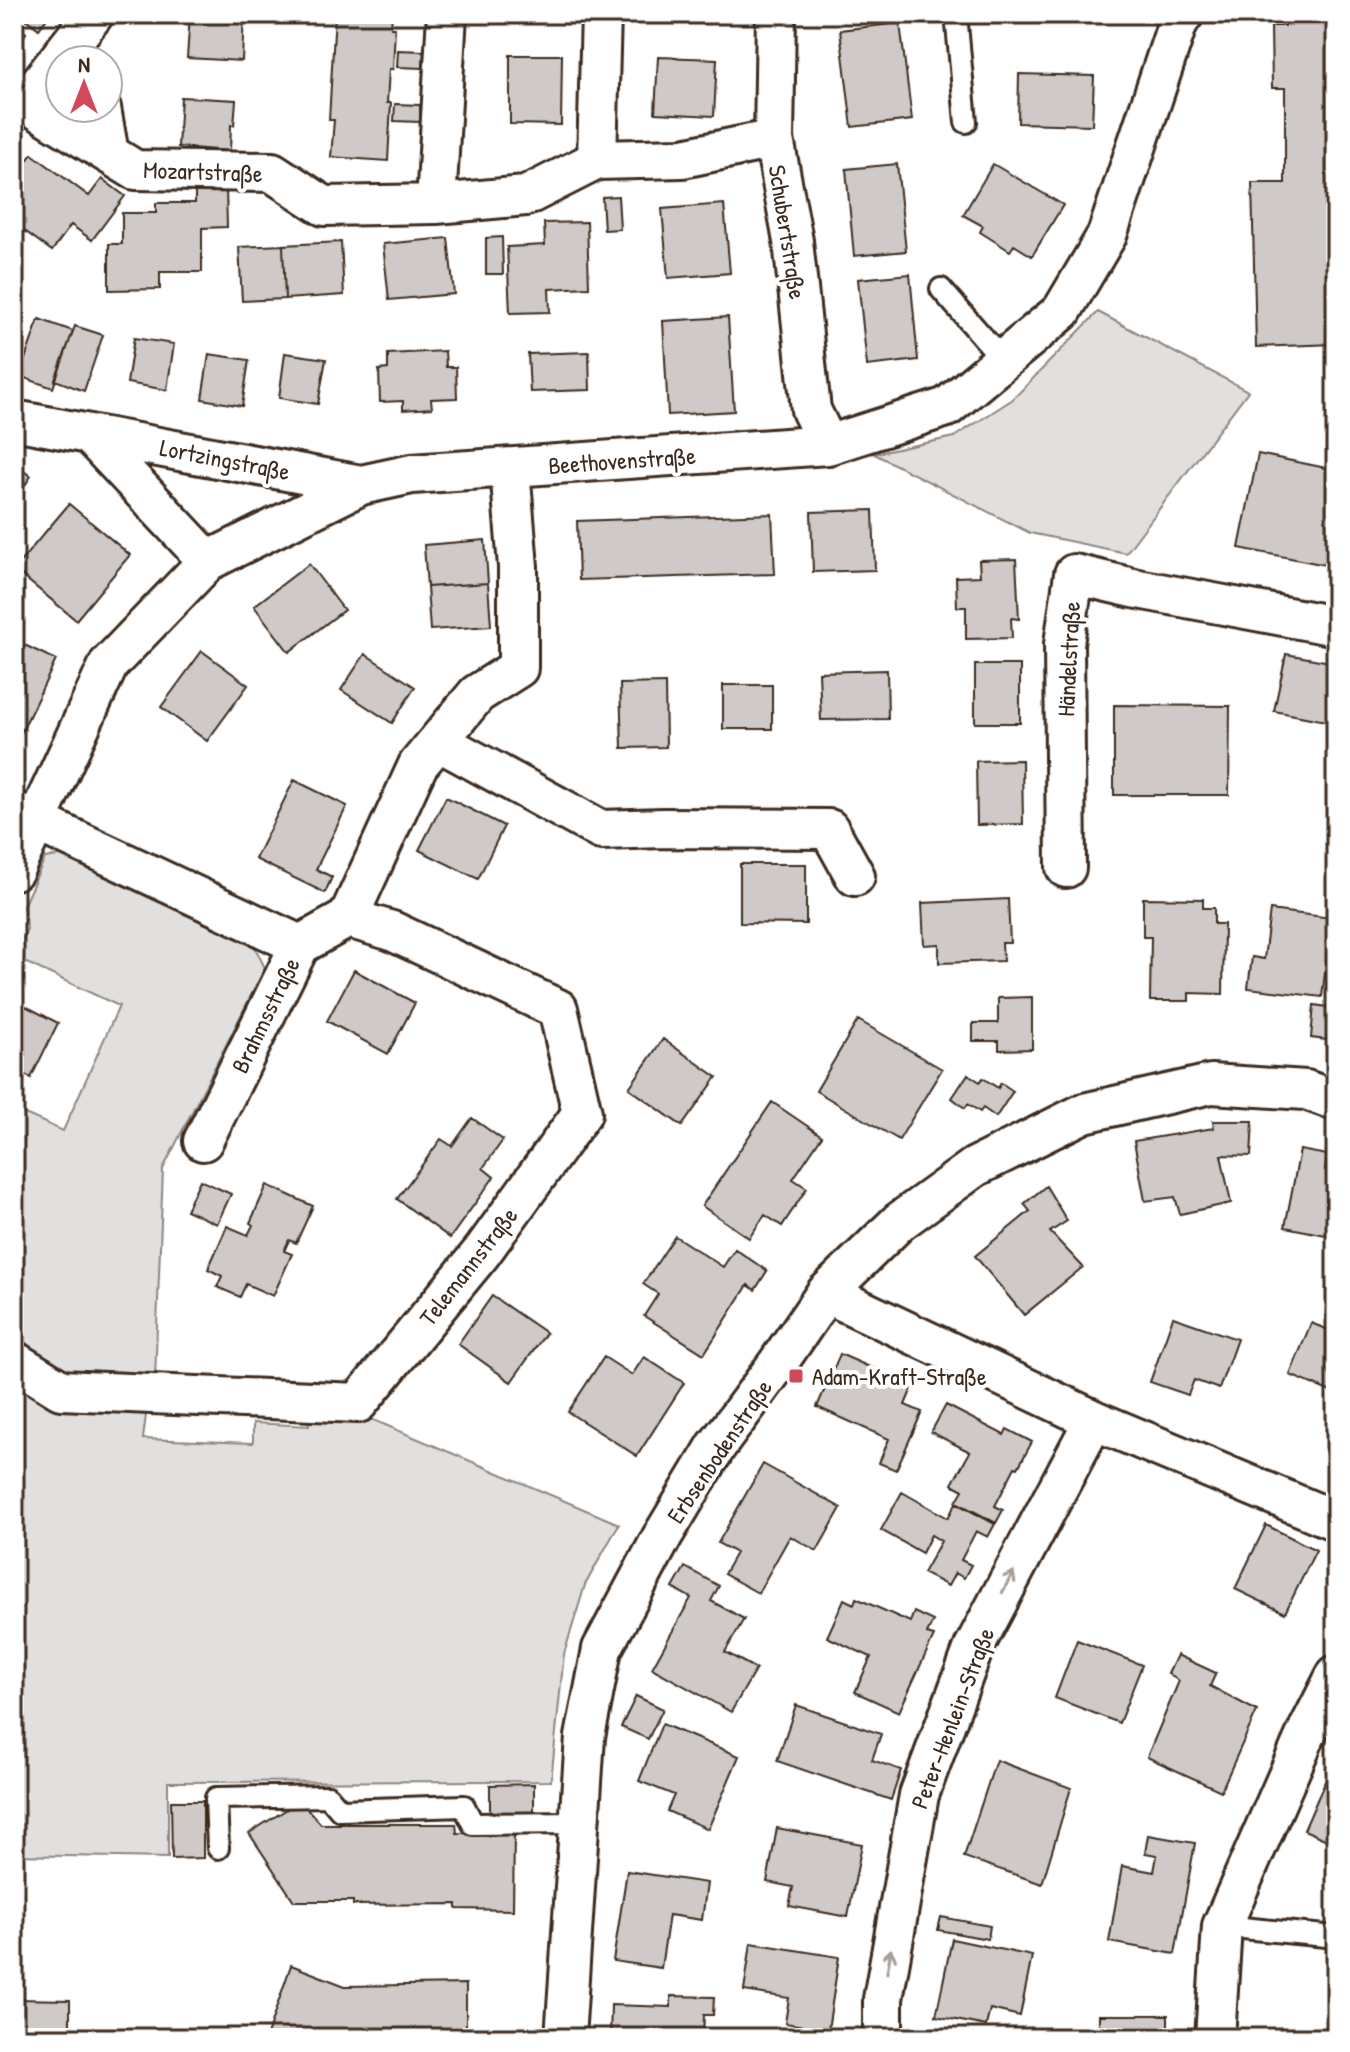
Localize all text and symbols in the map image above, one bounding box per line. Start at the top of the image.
north arrow [44,44,124,124]
text: N [78,49,90,79]
street label: Mozartstraße [143,153,264,189]
street label: Schubertstraße [762,163,814,302]
street label: Lortzingstraße [157,431,293,487]
street label: Beethovenstraße [547,439,697,481]
street label: Händelstraße [1049,600,1087,717]
street label: Brahmsstraße [223,951,307,1078]
street label: Telemannstraße [412,1200,525,1332]
place label: Adam-Kraft-Straße [812,1360,987,1392]
marker: Adam-Kraft-Straße [787,1367,805,1385]
street label: Erbsenbodenstraße [659,1372,779,1529]
one-way arrow [1001,1570,1017,1594]
street label: Peter-Henlein-Straße [903,1622,1001,1813]
one-way arrow [883,1948,898,1974]

